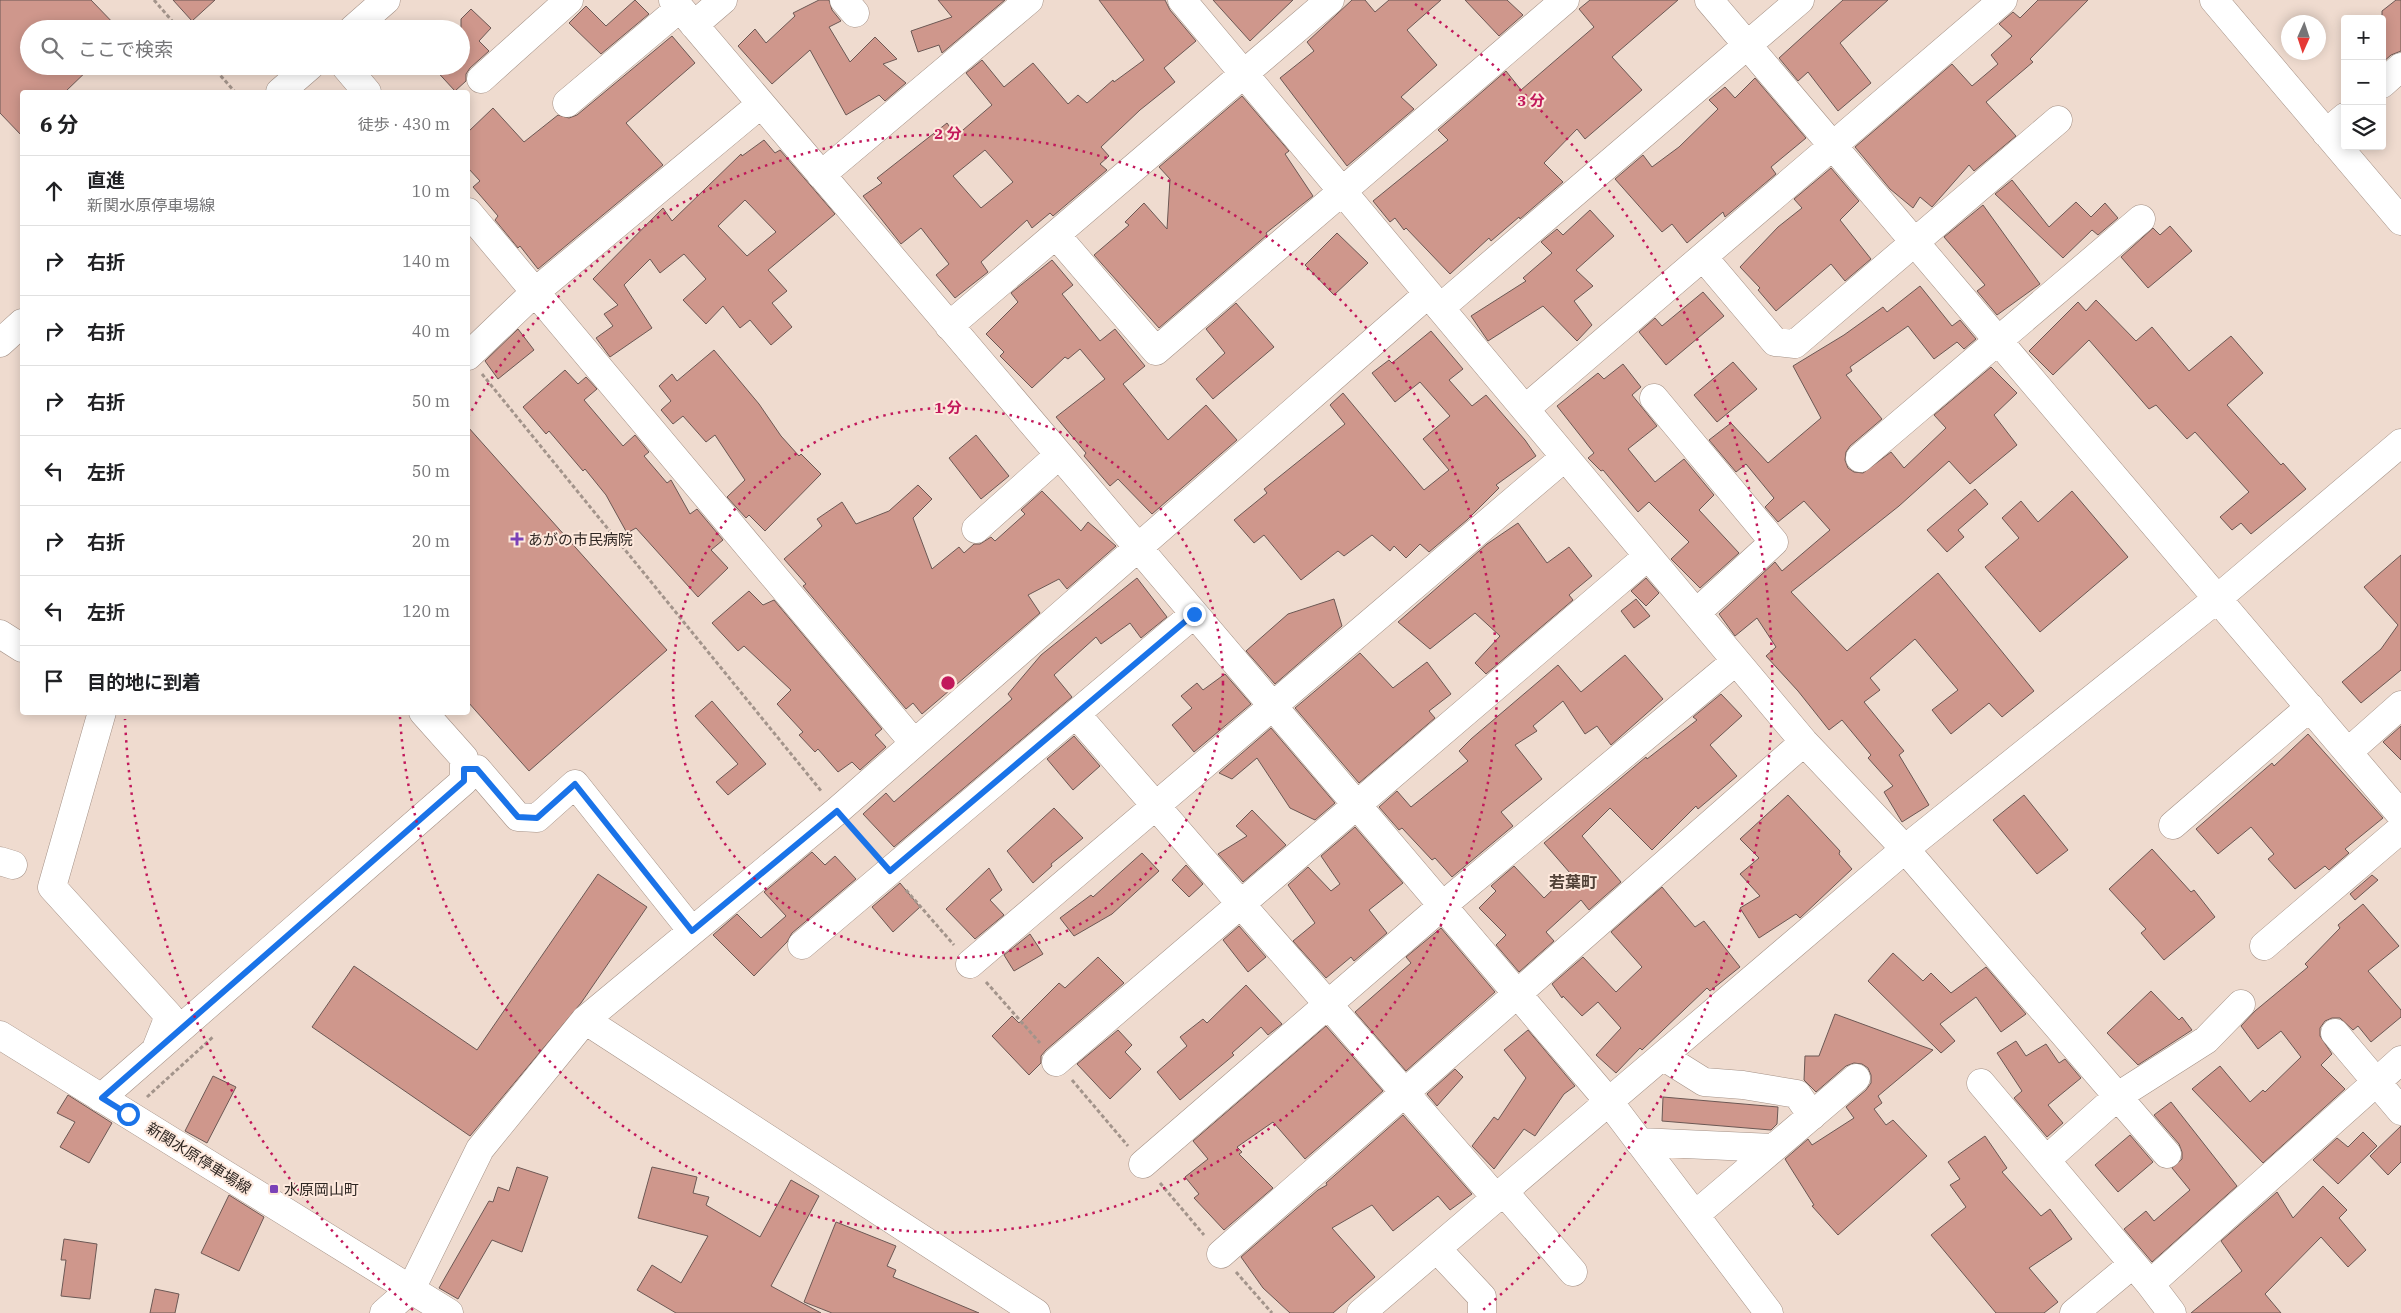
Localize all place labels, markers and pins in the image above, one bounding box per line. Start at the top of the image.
place label: あがの市民病院 [528,530,633,549]
marker: あがの市民病院 [510,532,524,546]
centre of rings [939,674,957,692]
place label: 水原岡山町 [284,1180,359,1199]
marker: 水原岡山町 [268,1183,280,1195]

